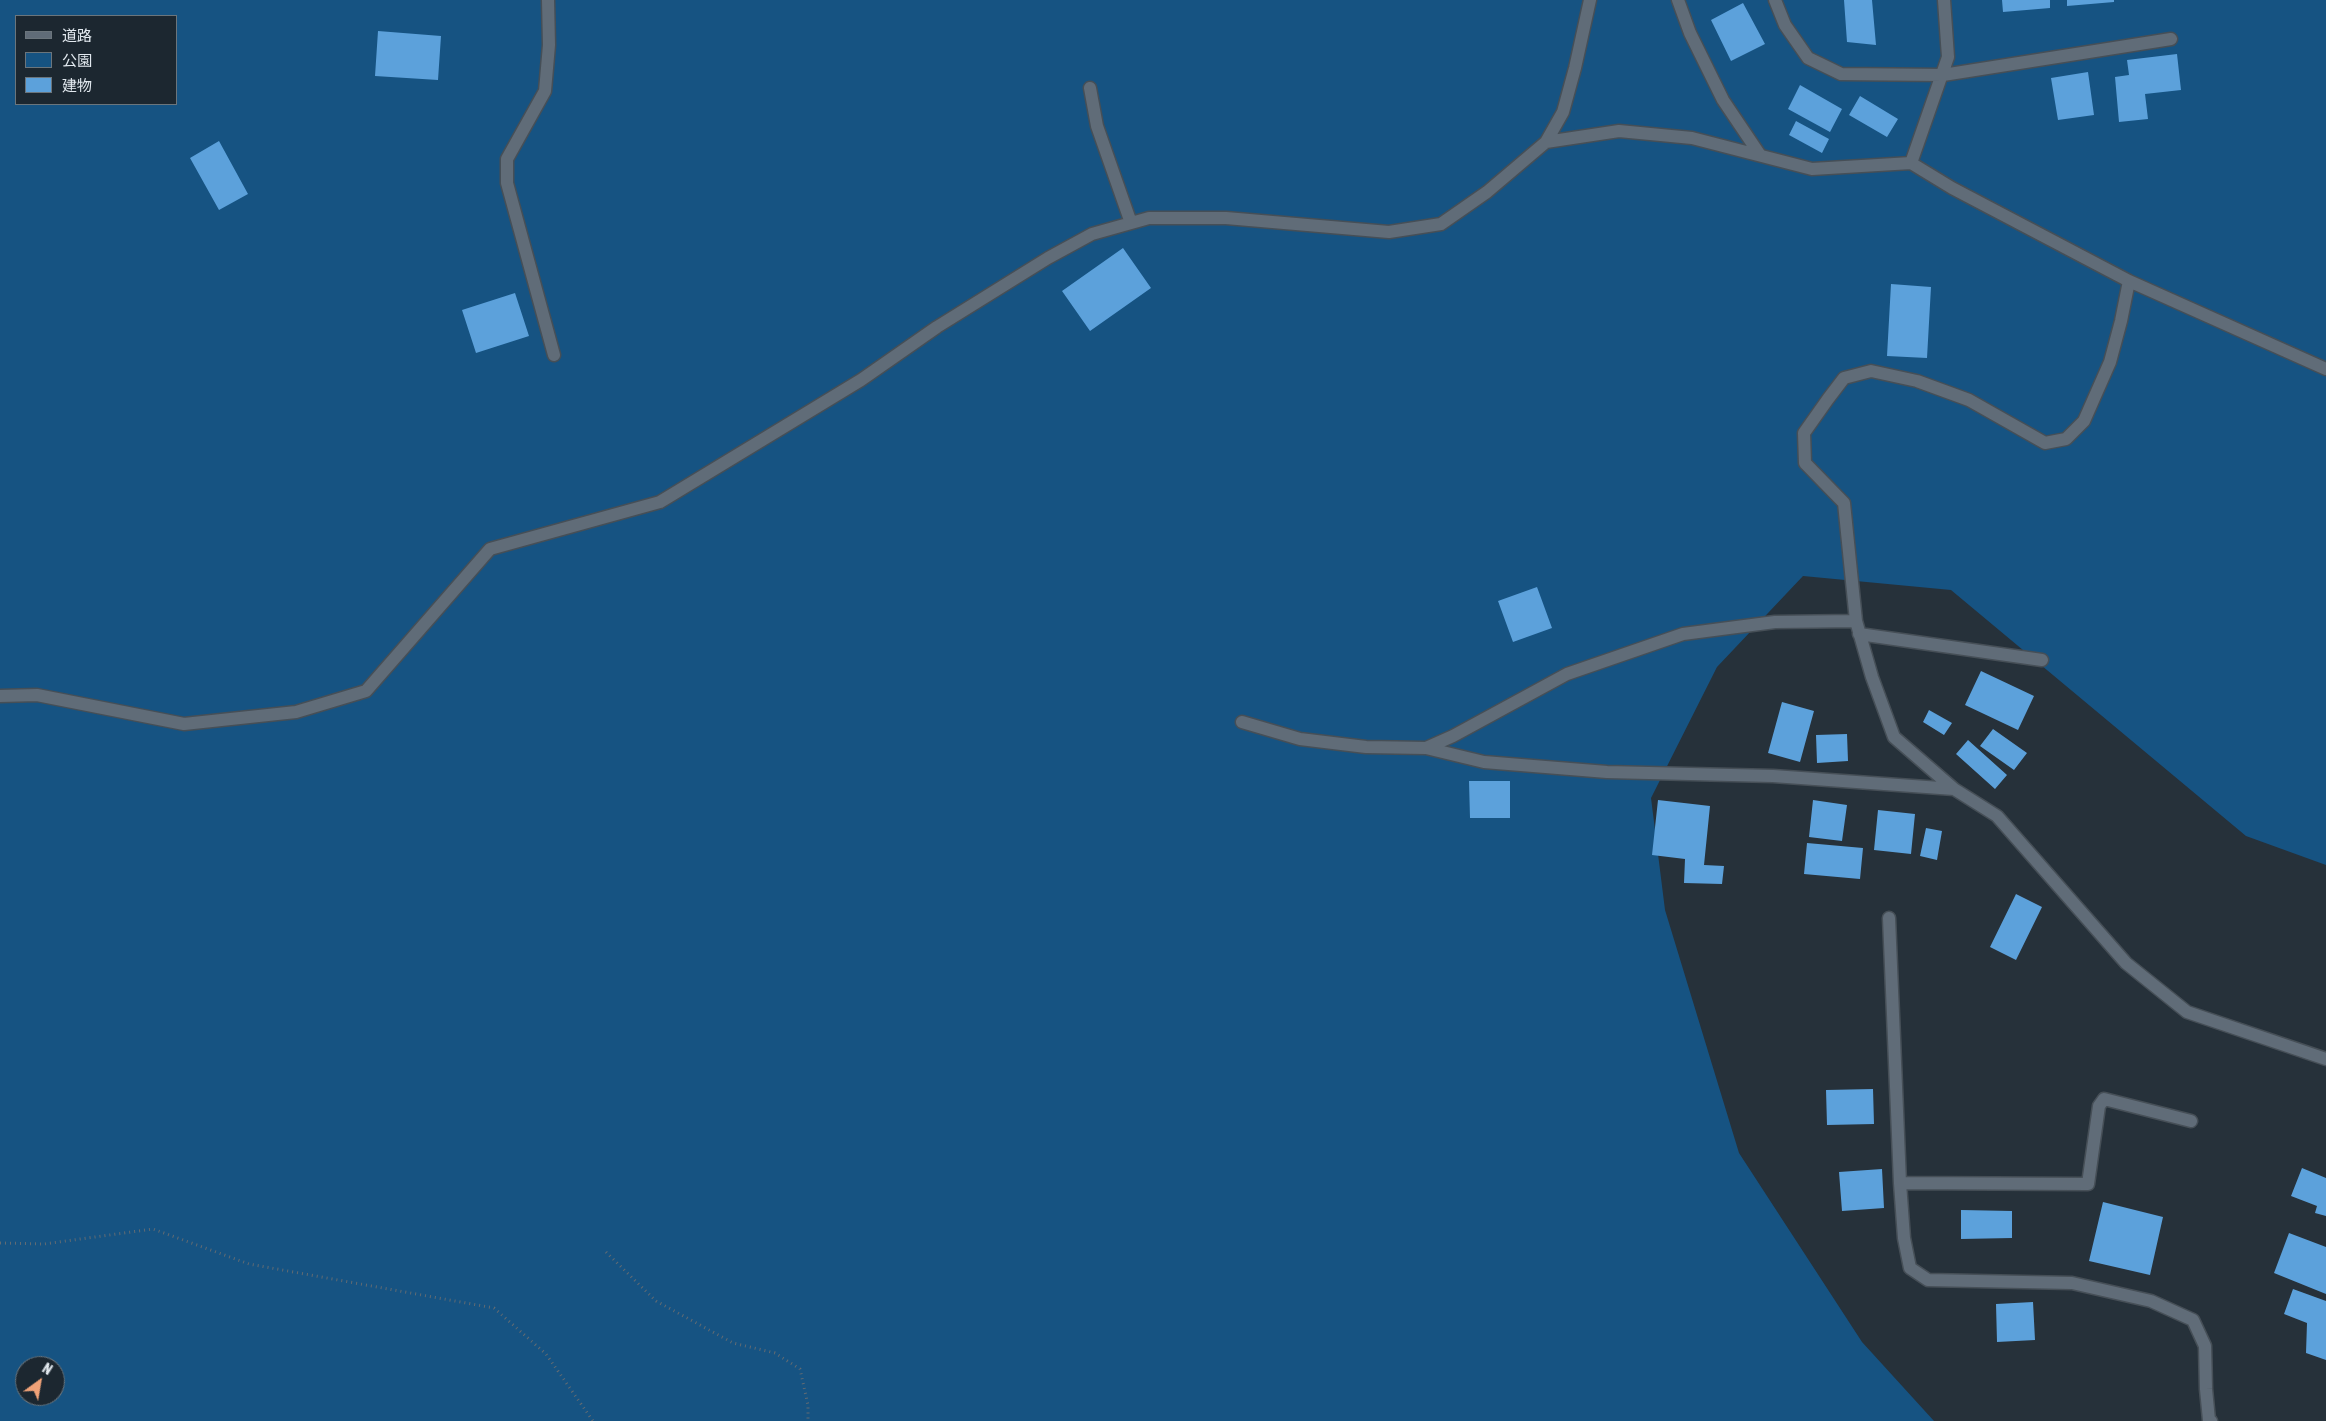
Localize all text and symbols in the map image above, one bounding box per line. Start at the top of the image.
legend [15,15,178,105]
text: 道路 [62,27,92,44]
text: 公園 [62,52,92,69]
text: 建物 [62,77,92,94]
north arrow [15,1356,65,1406]
text: N [40,1360,55,1378]

